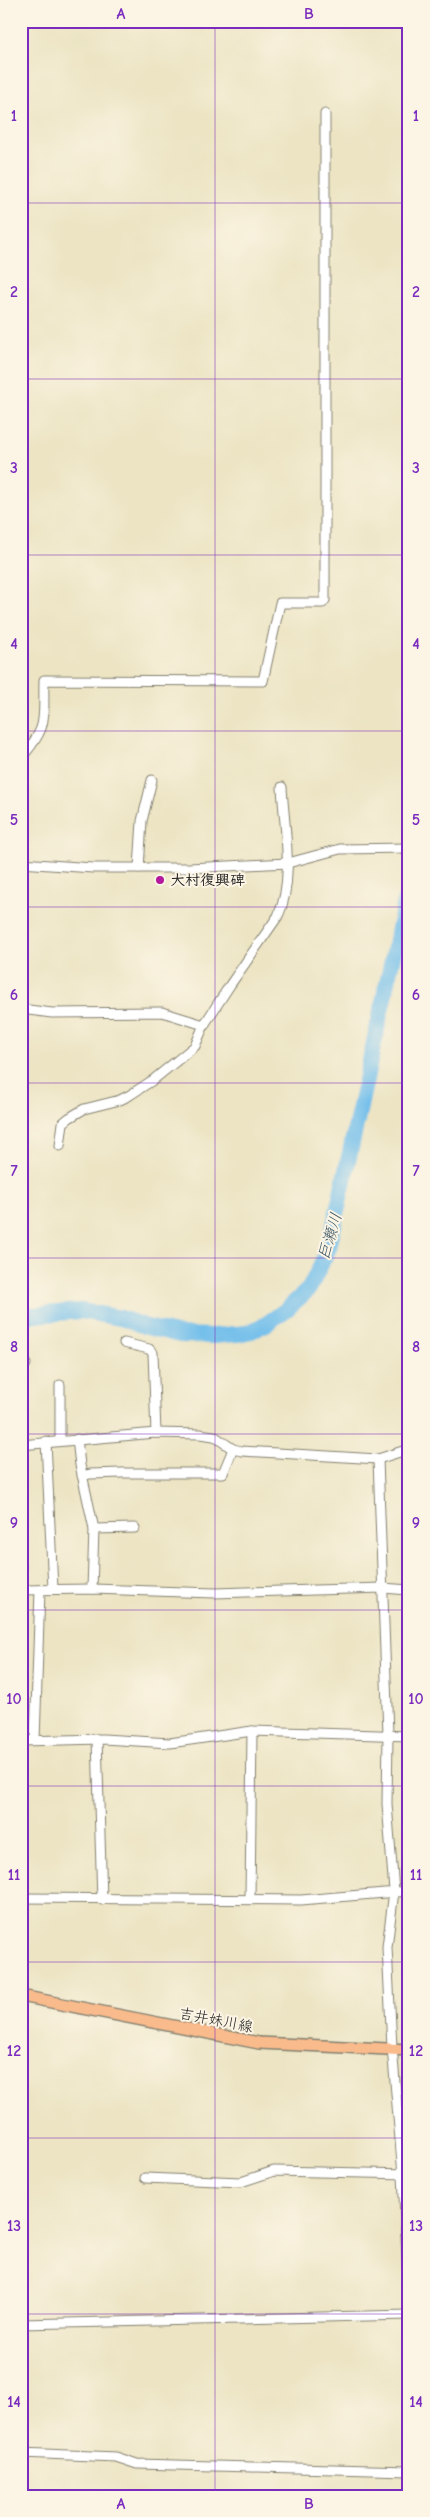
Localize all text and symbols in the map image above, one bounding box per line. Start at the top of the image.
text: A [117,5,126,23]
text: B [304,5,314,23]
text: 1 [11,107,17,125]
text: 1 [413,107,419,125]
text: 2 [10,283,18,301]
text: 2 [412,283,420,301]
text: 3 [10,459,18,477]
text: 3 [412,459,420,477]
text: 4 [10,635,18,653]
text: 4 [412,635,420,653]
text: 5 [10,811,18,829]
text: 5 [412,811,420,829]
place label: 大村復興碑 [170,871,245,889]
marker: 大村復興碑 [154,874,166,886]
text: 6 [10,986,18,1004]
text: 6 [412,986,420,1004]
text: 7 [10,1162,18,1180]
text: 7 [412,1162,420,1180]
water label: 巨瀬川 [314,1211,346,1262]
text: 8 [10,1338,18,1356]
text: 8 [412,1338,420,1356]
text: 9 [10,1514,18,1532]
text: 9 [412,1514,420,1532]
text: 10 [6,1690,22,1708]
text: 10 [408,1690,424,1708]
text: 11 [8,1866,20,1884]
text: 11 [410,1866,422,1884]
street label: 吉井妹川線 [177,2004,255,2036]
text: 12 [7,2042,21,2060]
text: 12 [409,2042,423,2060]
text: 13 [7,2217,21,2235]
text: 13 [409,2217,423,2235]
text: 14 [7,2393,21,2411]
text: 14 [409,2393,423,2411]
text: A [117,2495,126,2513]
text: B [304,2495,314,2513]

